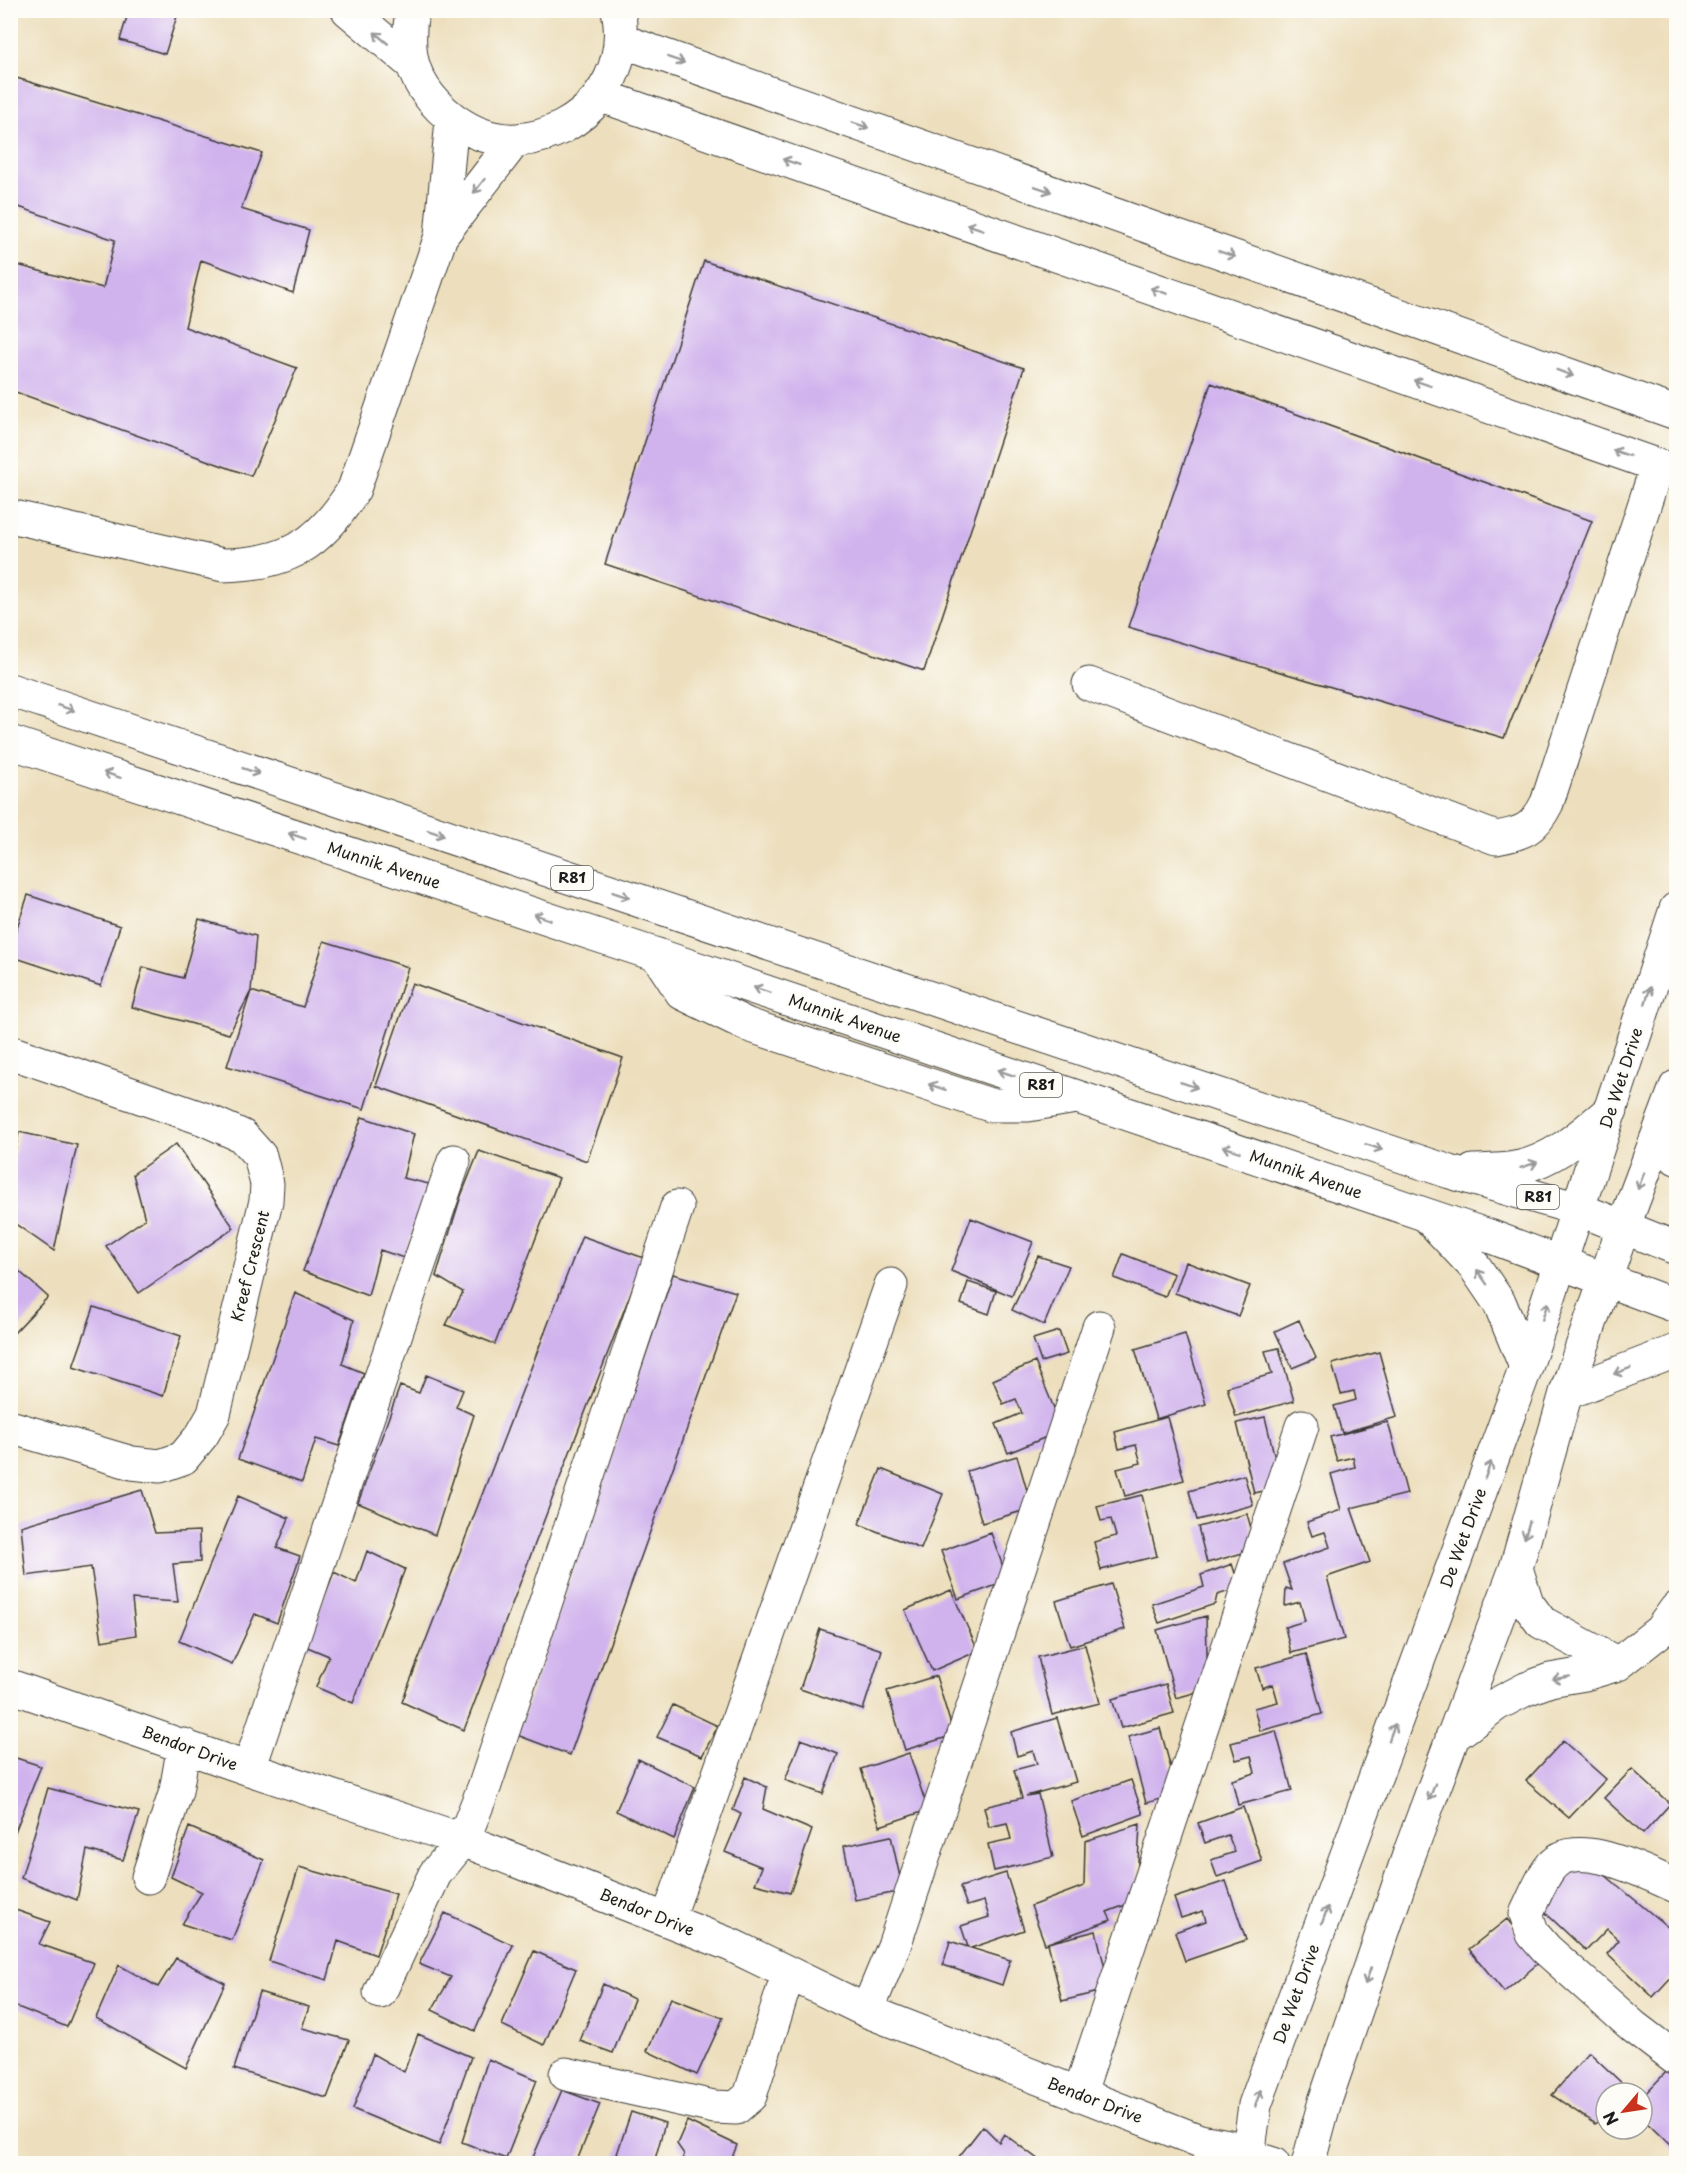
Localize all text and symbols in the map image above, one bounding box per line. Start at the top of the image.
one-way arrow [374,31,389,45]
one-way arrow [666,55,685,66]
one-way arrow [850,120,868,131]
one-way arrow [782,156,801,167]
one-way arrow [473,178,486,194]
one-way arrow [1034,185,1052,196]
one-way arrow [966,220,985,231]
one-way arrow [1217,250,1236,261]
one-way arrow [1150,284,1169,295]
one-way arrow [1555,369,1574,380]
one-way arrow [1414,376,1432,387]
one-way arrow [1612,446,1631,457]
one-way arrow [56,704,75,715]
one-way arrow [241,766,260,777]
one-way arrow [103,769,122,780]
one-way arrow [426,828,445,839]
one-way arrow [288,830,307,841]
street label: Munnik Avenue [325,834,444,894]
road number: R81 [551,866,593,890]
one-way arrow [611,890,629,901]
one-way arrow [533,911,552,922]
one-way arrow [753,984,772,995]
one-way arrow [1644,986,1655,1005]
street label: Munnik Avenue [786,987,905,1048]
street label: De Wet Drive [1592,1024,1648,1131]
one-way arrow [997,1067,1016,1078]
road number: R81 [1020,1073,1062,1097]
one-way arrow [928,1081,947,1092]
one-way arrow [1179,1081,1198,1092]
one-way arrow [1222,1142,1241,1153]
one-way arrow [1364,1142,1383,1153]
street label: Munnik Avenue [1247,1143,1366,1204]
one-way arrow [1519,1158,1538,1169]
one-way arrow [1635,1171,1646,1190]
road number: R81 [1517,1185,1559,1209]
street label: Kreef Crescent [224,1207,275,1324]
one-way arrow [1476,1269,1488,1286]
one-way arrow [1540,1302,1551,1321]
one-way arrow [1613,1366,1631,1377]
one-way arrow [1483,1462,1494,1480]
street label: De Wet Drive [1433,1484,1491,1591]
one-way arrow [1521,1520,1532,1539]
one-way arrow [1552,1673,1572,1684]
street label: Bendor Drive [139,1719,242,1775]
one-way arrow [1387,1723,1398,1742]
one-way arrow [1426,1782,1437,1801]
street label: Bendor Drive [596,1881,698,1941]
one-way arrow [1320,1906,1331,1925]
street label: De Wet Drive [1266,1940,1324,2047]
one-way arrow [1361,1966,1372,1985]
street label: Bendor Drive [1044,2070,1146,2128]
north arrow [1594,2081,1654,2141]
one-way arrow [1253,2089,1264,2108]
text: N [1596,2107,1624,2130]

